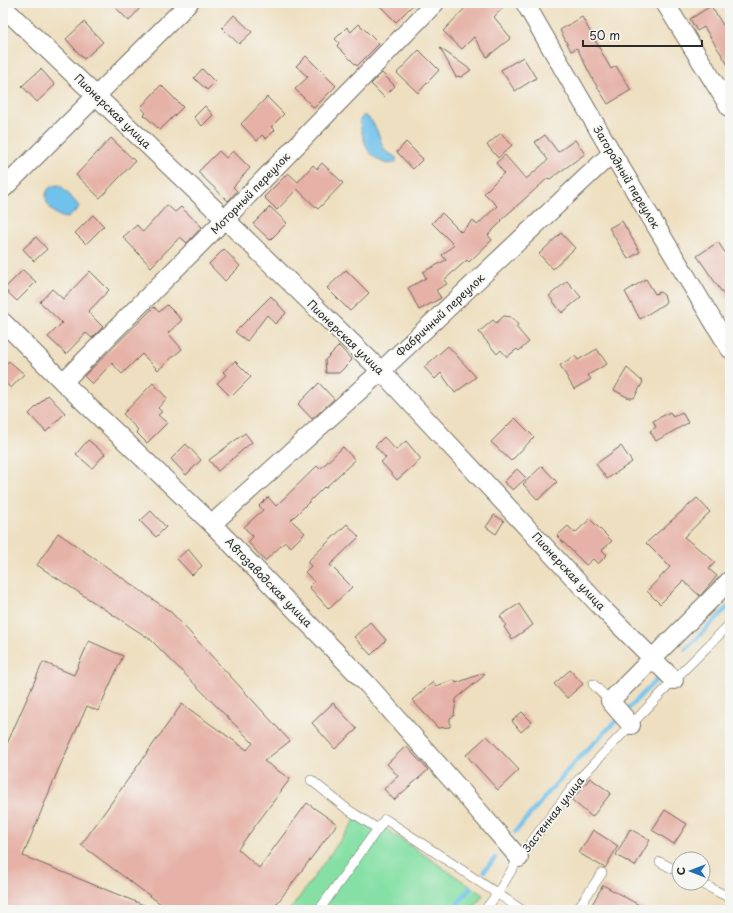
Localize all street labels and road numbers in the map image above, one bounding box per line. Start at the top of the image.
street label: Пионерская улица [71,70,155,152]
street label: Загородный переулок [590,122,665,232]
street label: Моторный переулок [206,148,294,238]
street label: Фабричный переулок [392,269,488,361]
street label: Пионерская улица [304,296,388,378]
street label: Пионерская улица [528,528,610,614]
street label: Автозаводская улица [222,533,316,631]
street label: Застенная улица [517,772,588,856]

